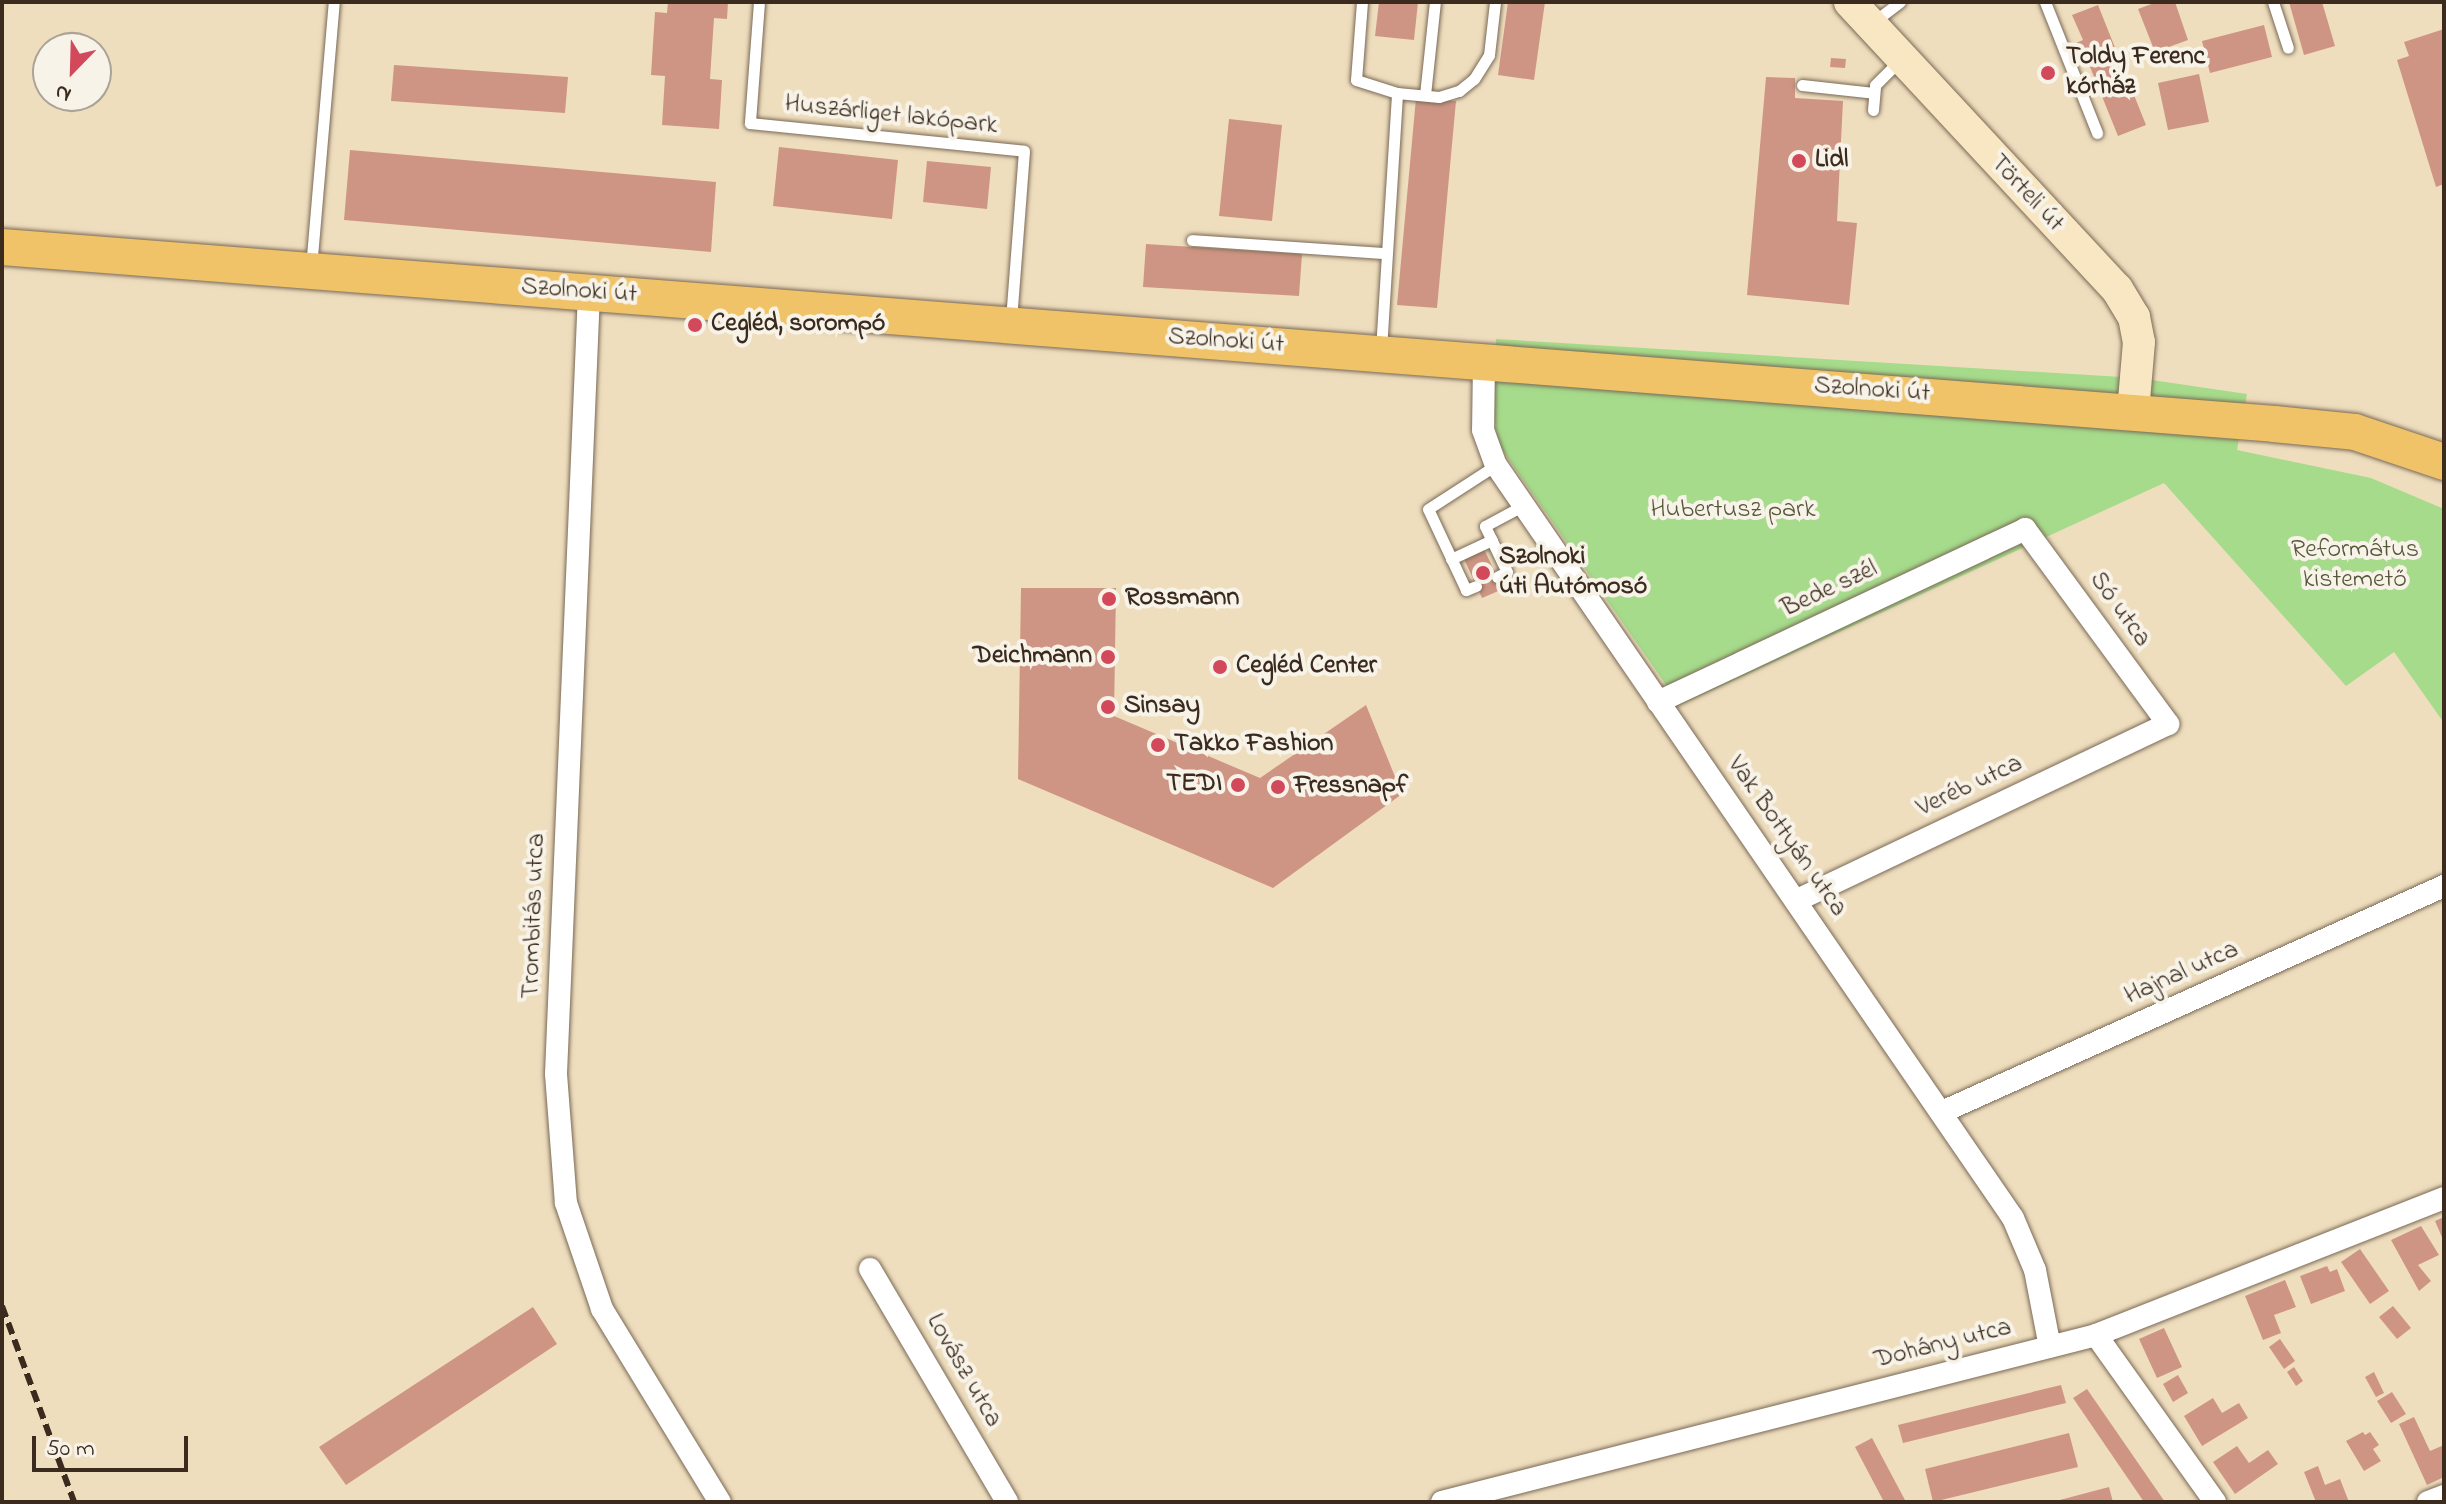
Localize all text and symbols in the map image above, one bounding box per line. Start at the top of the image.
north arrow [32,32,112,112]
place label: Toldy Ferenc kórház [2066,42,2205,104]
marker: Toldy Ferenc kórház [2037,62,2059,84]
text: N [50,75,77,110]
street label: Huszárliget lakópark [783,89,999,143]
place label: Lidl [1815,145,1848,177]
street label: Törteli út [1982,149,2070,239]
marker: Lidl [1790,152,1808,170]
street label: Szolnoki út [520,272,638,312]
place label: Cegléd, sorompó [711,309,885,341]
marker: Cegléd, sorompó [686,316,704,334]
street label: Szolnoki út [1167,322,1285,362]
street label: Szolnoki út [1813,371,1931,411]
park label: Hubertusz park [1650,495,1816,527]
park label: Református kistemető [2291,535,2419,596]
place label: Szolnoki úti Autómosó [1499,542,1647,604]
street label: Bede szél [1777,554,1883,626]
marker: Szolnoki úti Autómosó [1474,564,1492,582]
street label: Só utca [2081,566,2157,654]
place label: Rossmann [1125,583,1239,615]
marker: Rossmann [1100,590,1118,608]
place label: Deichmann [973,641,1092,673]
marker: Deichmann [1099,648,1117,666]
place label: Cegléd Center [1236,651,1377,683]
marker: Cegléd Center [1211,658,1229,676]
place label: Sinsay [1124,691,1200,723]
marker: Sinsay [1099,698,1117,716]
place label: Takko Fashion [1174,729,1333,761]
marker: Takko Fashion [1149,736,1167,754]
street label: Veréb utca [1912,749,2028,825]
street label: Vak Bottyán utca [1719,751,1853,923]
place label: TEDI [1166,769,1222,801]
place label: Fressnapf [1294,771,1408,803]
marker: TEDI [1229,776,1247,794]
marker: Fressnapf [1269,778,1287,796]
street label: Trombitás utca [517,833,553,999]
street label: Hajnal utca [2120,935,2244,1013]
street label: Lovász utca [918,1309,1008,1433]
street label: Dohány utca [1871,1313,2015,1377]
scale bar [36,1420,192,1470]
text: 50 m [46,1432,95,1467]

